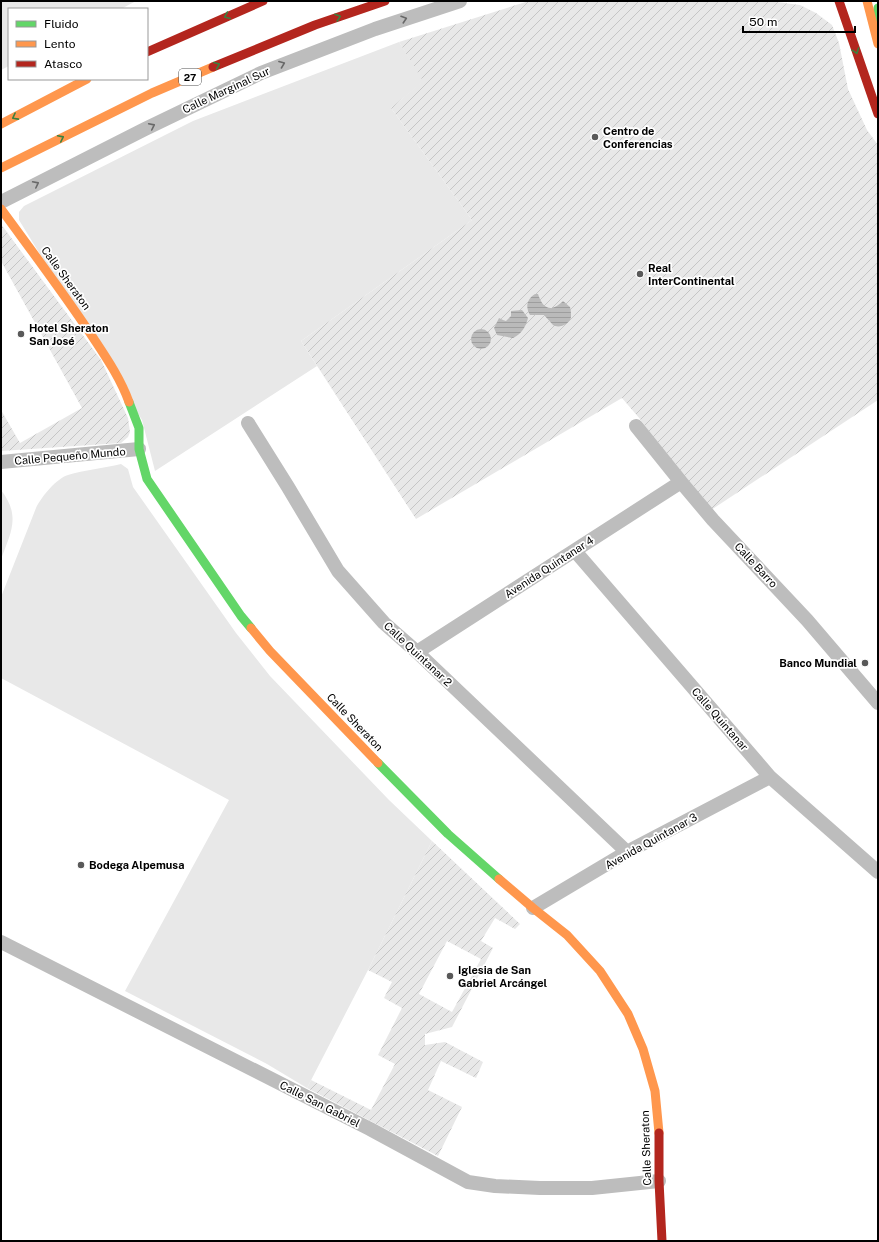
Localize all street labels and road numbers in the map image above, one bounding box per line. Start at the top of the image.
street label: Calle Marginal Sur [181,65,271,115]
road number: 27 [179,69,201,85]
street label: Calle Sheraton [39,244,93,312]
street label: Calle Pequeño Mundo [14,445,126,467]
street label: Avenida Quintanar 4 [502,534,596,600]
street label: Calle Barro [732,540,780,590]
street label: Calle Quintanar 2 [382,619,455,689]
street label: Calle Quintanar [689,685,751,753]
street label: Calle Sheraton [325,691,385,753]
street label: Avenida Quintanar 3 [603,811,699,871]
street label: Calle San Gabriel [278,1079,362,1129]
street label: Calle Sheraton [639,1110,653,1186]

